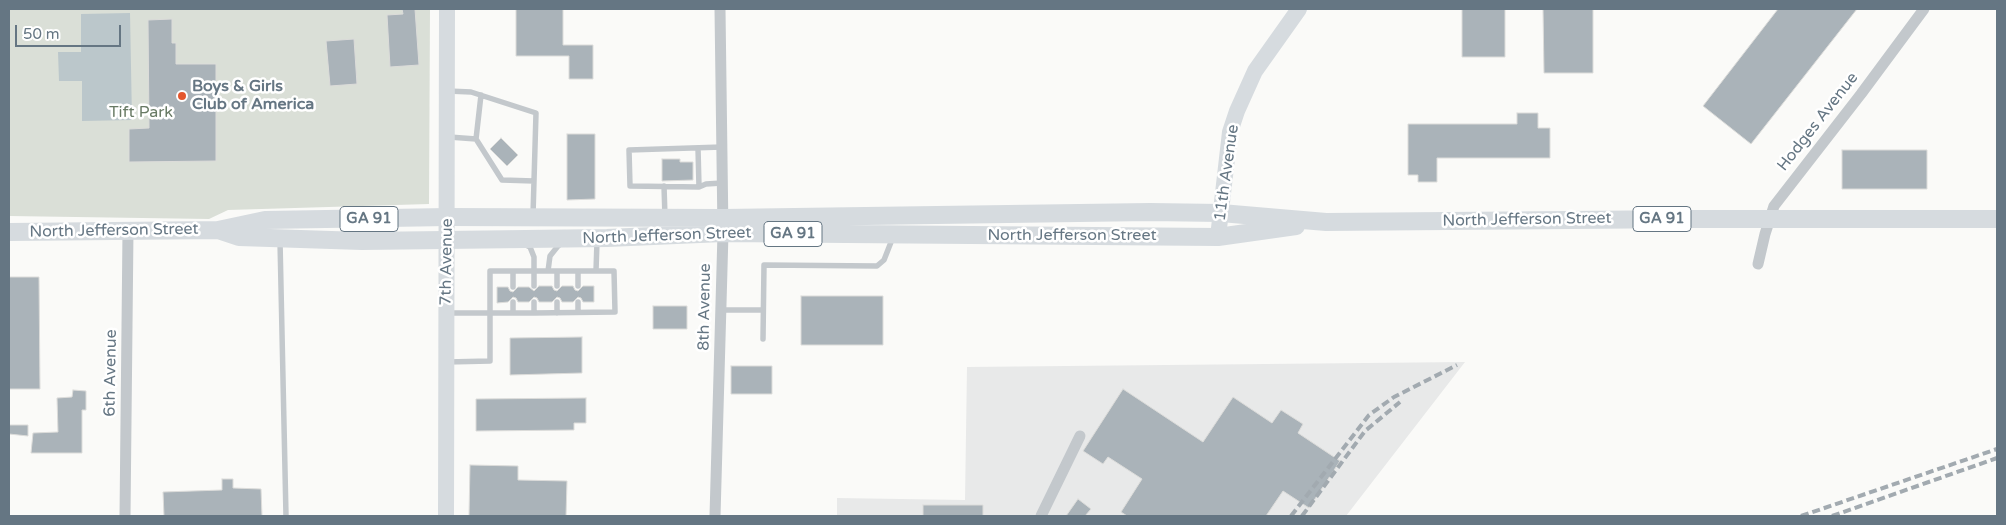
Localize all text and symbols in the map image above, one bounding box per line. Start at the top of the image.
scale bar [18,15,124,47]
text: 50 m [23,25,60,43]
street label: Hodges Avenue [1774,69,1862,175]
place label: Boys & Girls Club of America [192,77,314,115]
marker: Boys & Girls Club of America [176,90,188,102]
park label: Tift Park [109,103,173,123]
street label: 11th Avenue [1211,123,1243,223]
road number: GA 91 [340,206,398,232]
road number: GA 91 [1633,206,1691,232]
street label: North Jefferson Street [1442,209,1612,231]
street label: 7th Avenue [437,218,457,306]
street label: North Jefferson Street [29,220,199,242]
road number: GA 91 [764,222,822,246]
street label: North Jefferson Street [582,223,752,249]
street label: North Jefferson Street [987,226,1157,246]
street label: 8th Avenue [695,263,715,351]
street label: 6th Avenue [101,329,121,417]

